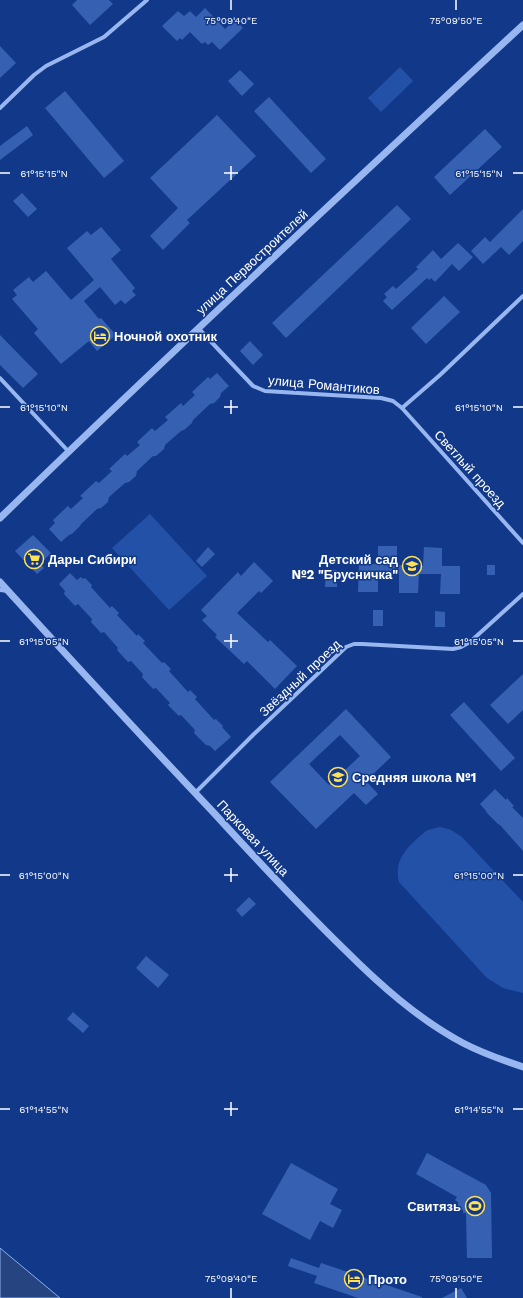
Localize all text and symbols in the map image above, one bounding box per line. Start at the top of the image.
text: 75°09'40"E [205,15,257,26]
text: 75°09'50"E [429,15,483,26]
text: 61°15'15"N [20,168,68,179]
text: 61°15'15"N [455,168,503,179]
street label: улица Первостроителей [193,206,311,318]
hotel icon: Ночной охотник [89,325,111,347]
place label: Ночной охотник [114,329,217,344]
street label: улица Романтиков [268,373,381,397]
text: 61°15'10"N [20,402,68,413]
text: 61°15'10"N [455,402,503,413]
street label: Светлый проезд [431,427,509,511]
supermarket icon: Дары Сибири [23,548,45,570]
place label: Дары Сибири [48,552,137,567]
place label: Детский сад №2 "Брусничка" [291,552,399,582]
school or university icon: Детский сад №2 "Брусничка" [401,555,423,577]
text: 61°15'05"N [19,636,69,647]
street label: Звёздный проезд [256,636,344,719]
text: 61°15'05"N [454,636,504,647]
school or university icon: Средняя школа №1 [327,766,349,788]
place label: Средняя школа №1 [352,770,476,785]
street label: Парковая улица [214,797,292,880]
text: 61°15'00"N [19,870,69,881]
text: 61°15'00"N [454,870,504,881]
text: 61°14'55"N [19,1104,69,1115]
text: 61°14'55"N [454,1104,504,1115]
sports icon: Свитязь [464,1195,486,1217]
place label: Свитязь [407,1199,461,1214]
hotel icon: Прото [343,1268,365,1290]
place label: Прото [368,1272,407,1287]
text: 75°09'40"E [205,1273,257,1284]
text: 75°09'50"E [429,1273,483,1284]

